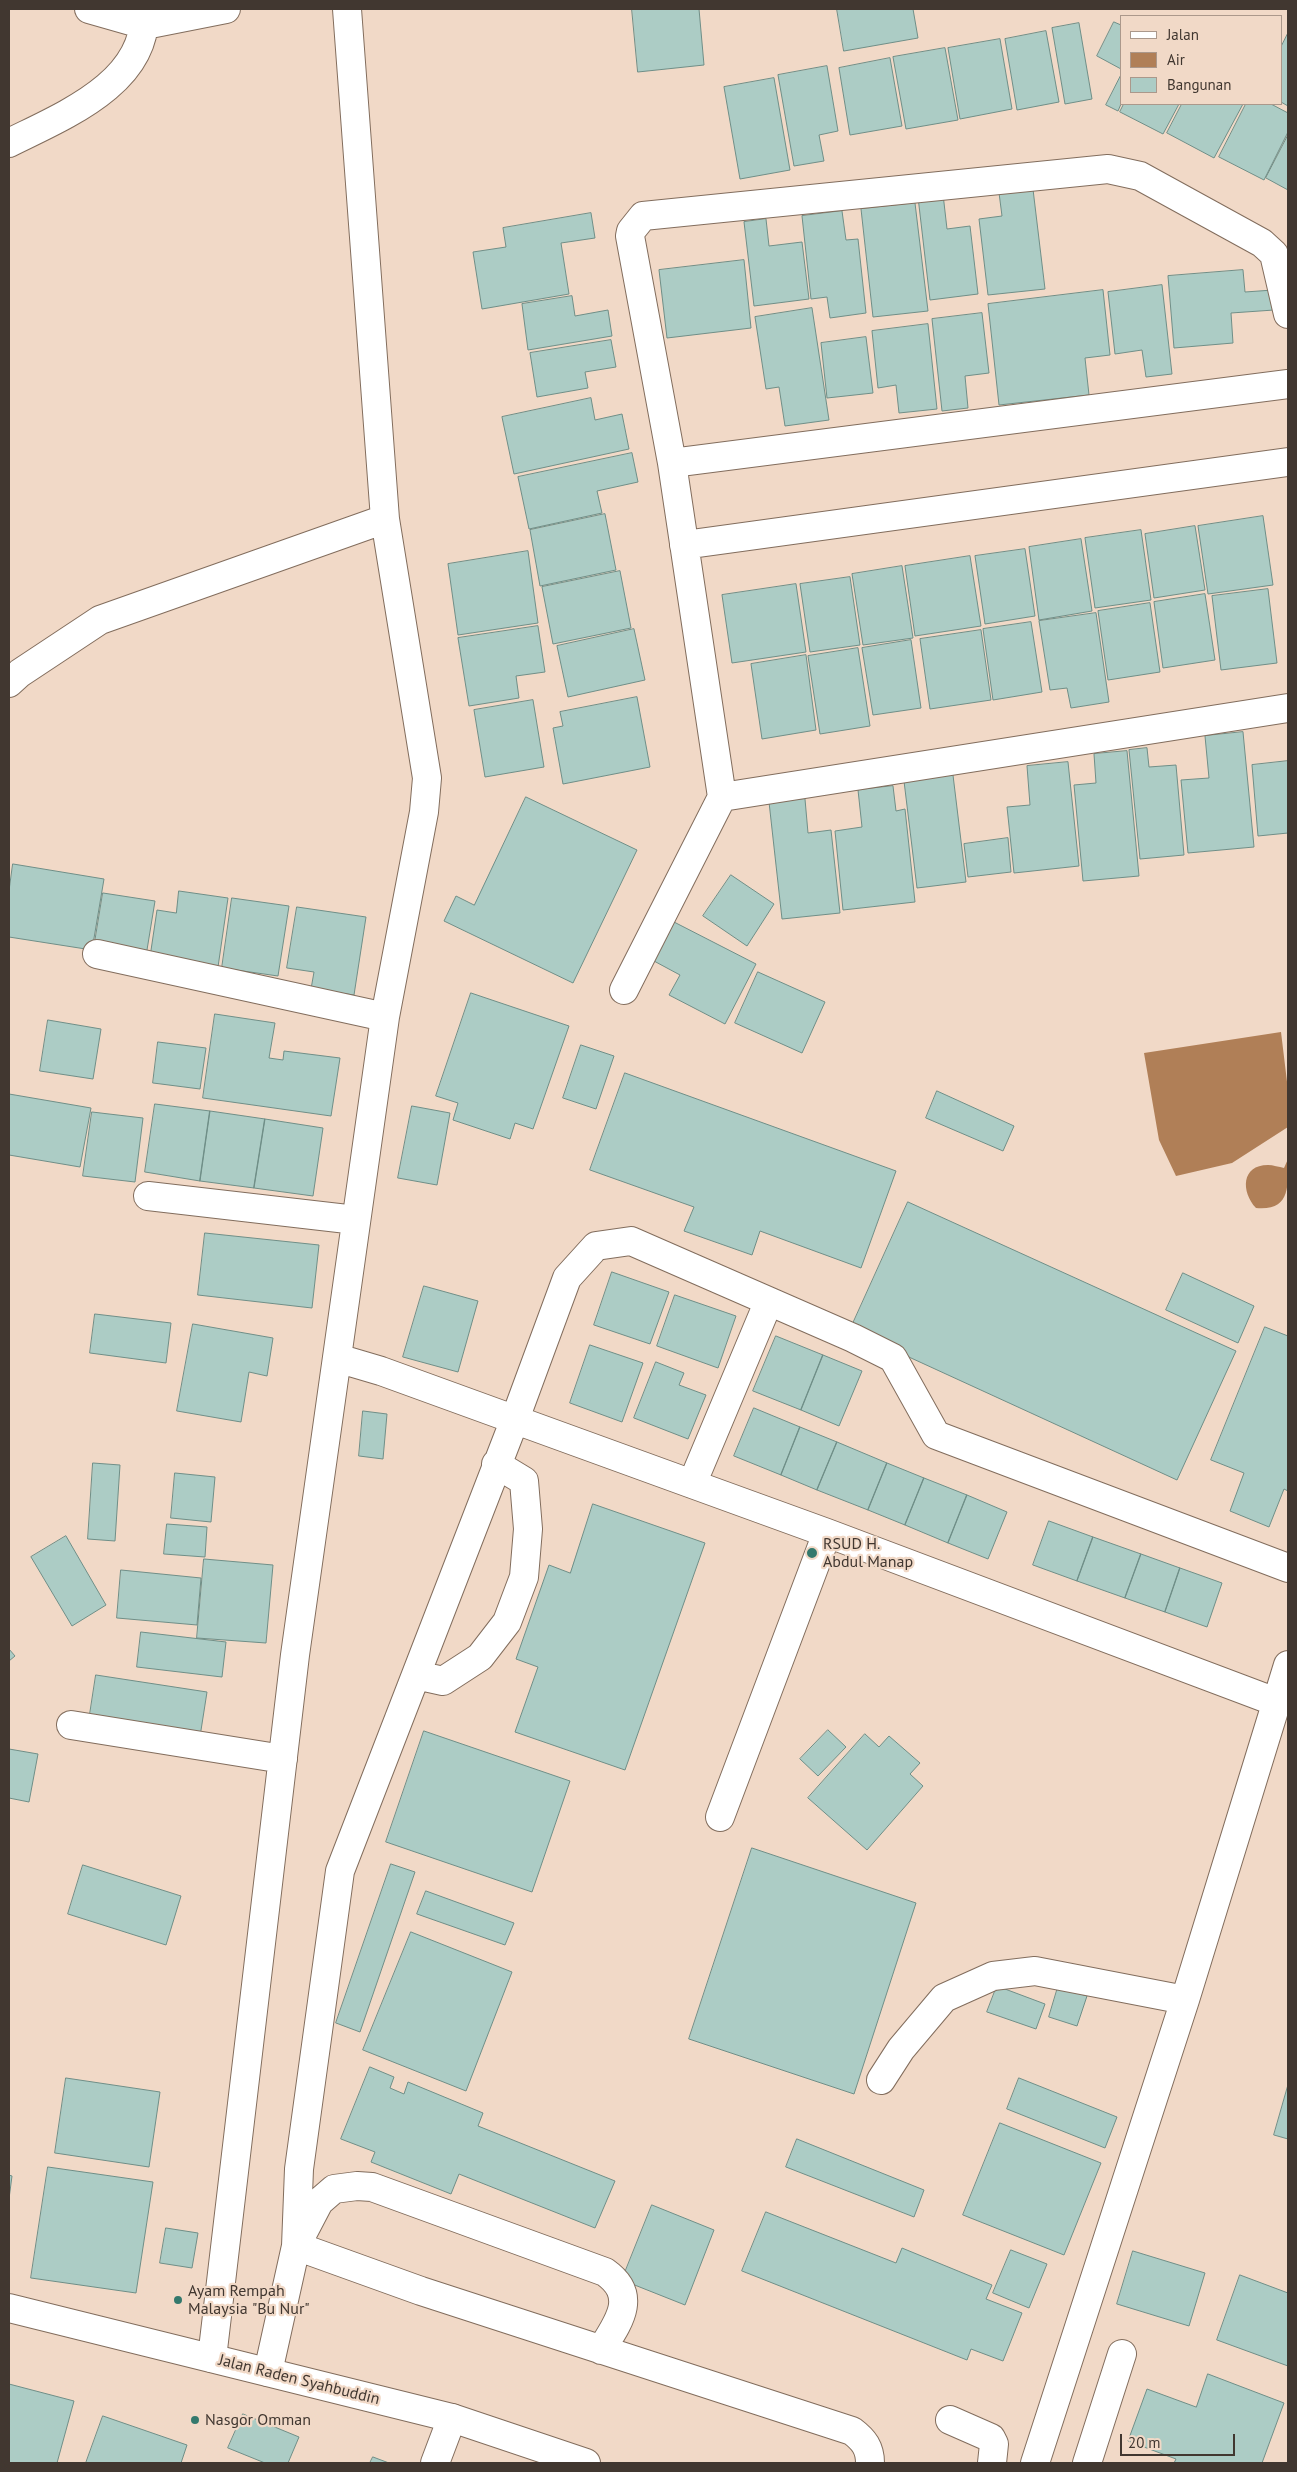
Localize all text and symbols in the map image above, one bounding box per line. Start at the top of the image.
legend [1120,15,1282,105]
text: Jalan [1167,25,1199,44]
text: Air [1167,50,1185,69]
text: Bangunan [1167,75,1231,94]
place label: RSUD H. Abdul Manap [823,1534,913,1572]
marker: RSUD H. Abdul Manap [805,1546,819,1560]
place label: Ayam Rempah Malaysia "Bu Nur" [188,2281,310,2319]
marker: Ayam Rempah Malaysia "Bu Nur" [172,2294,184,2306]
street label: Jalan Raden Syahbuddin [216,2351,382,2409]
place label: Nasgor Omman [205,2410,311,2430]
marker: Nasgor Omman [189,2414,201,2426]
scale bar [1122,2424,1237,2456]
text: 20 m [1128,2433,1161,2452]

